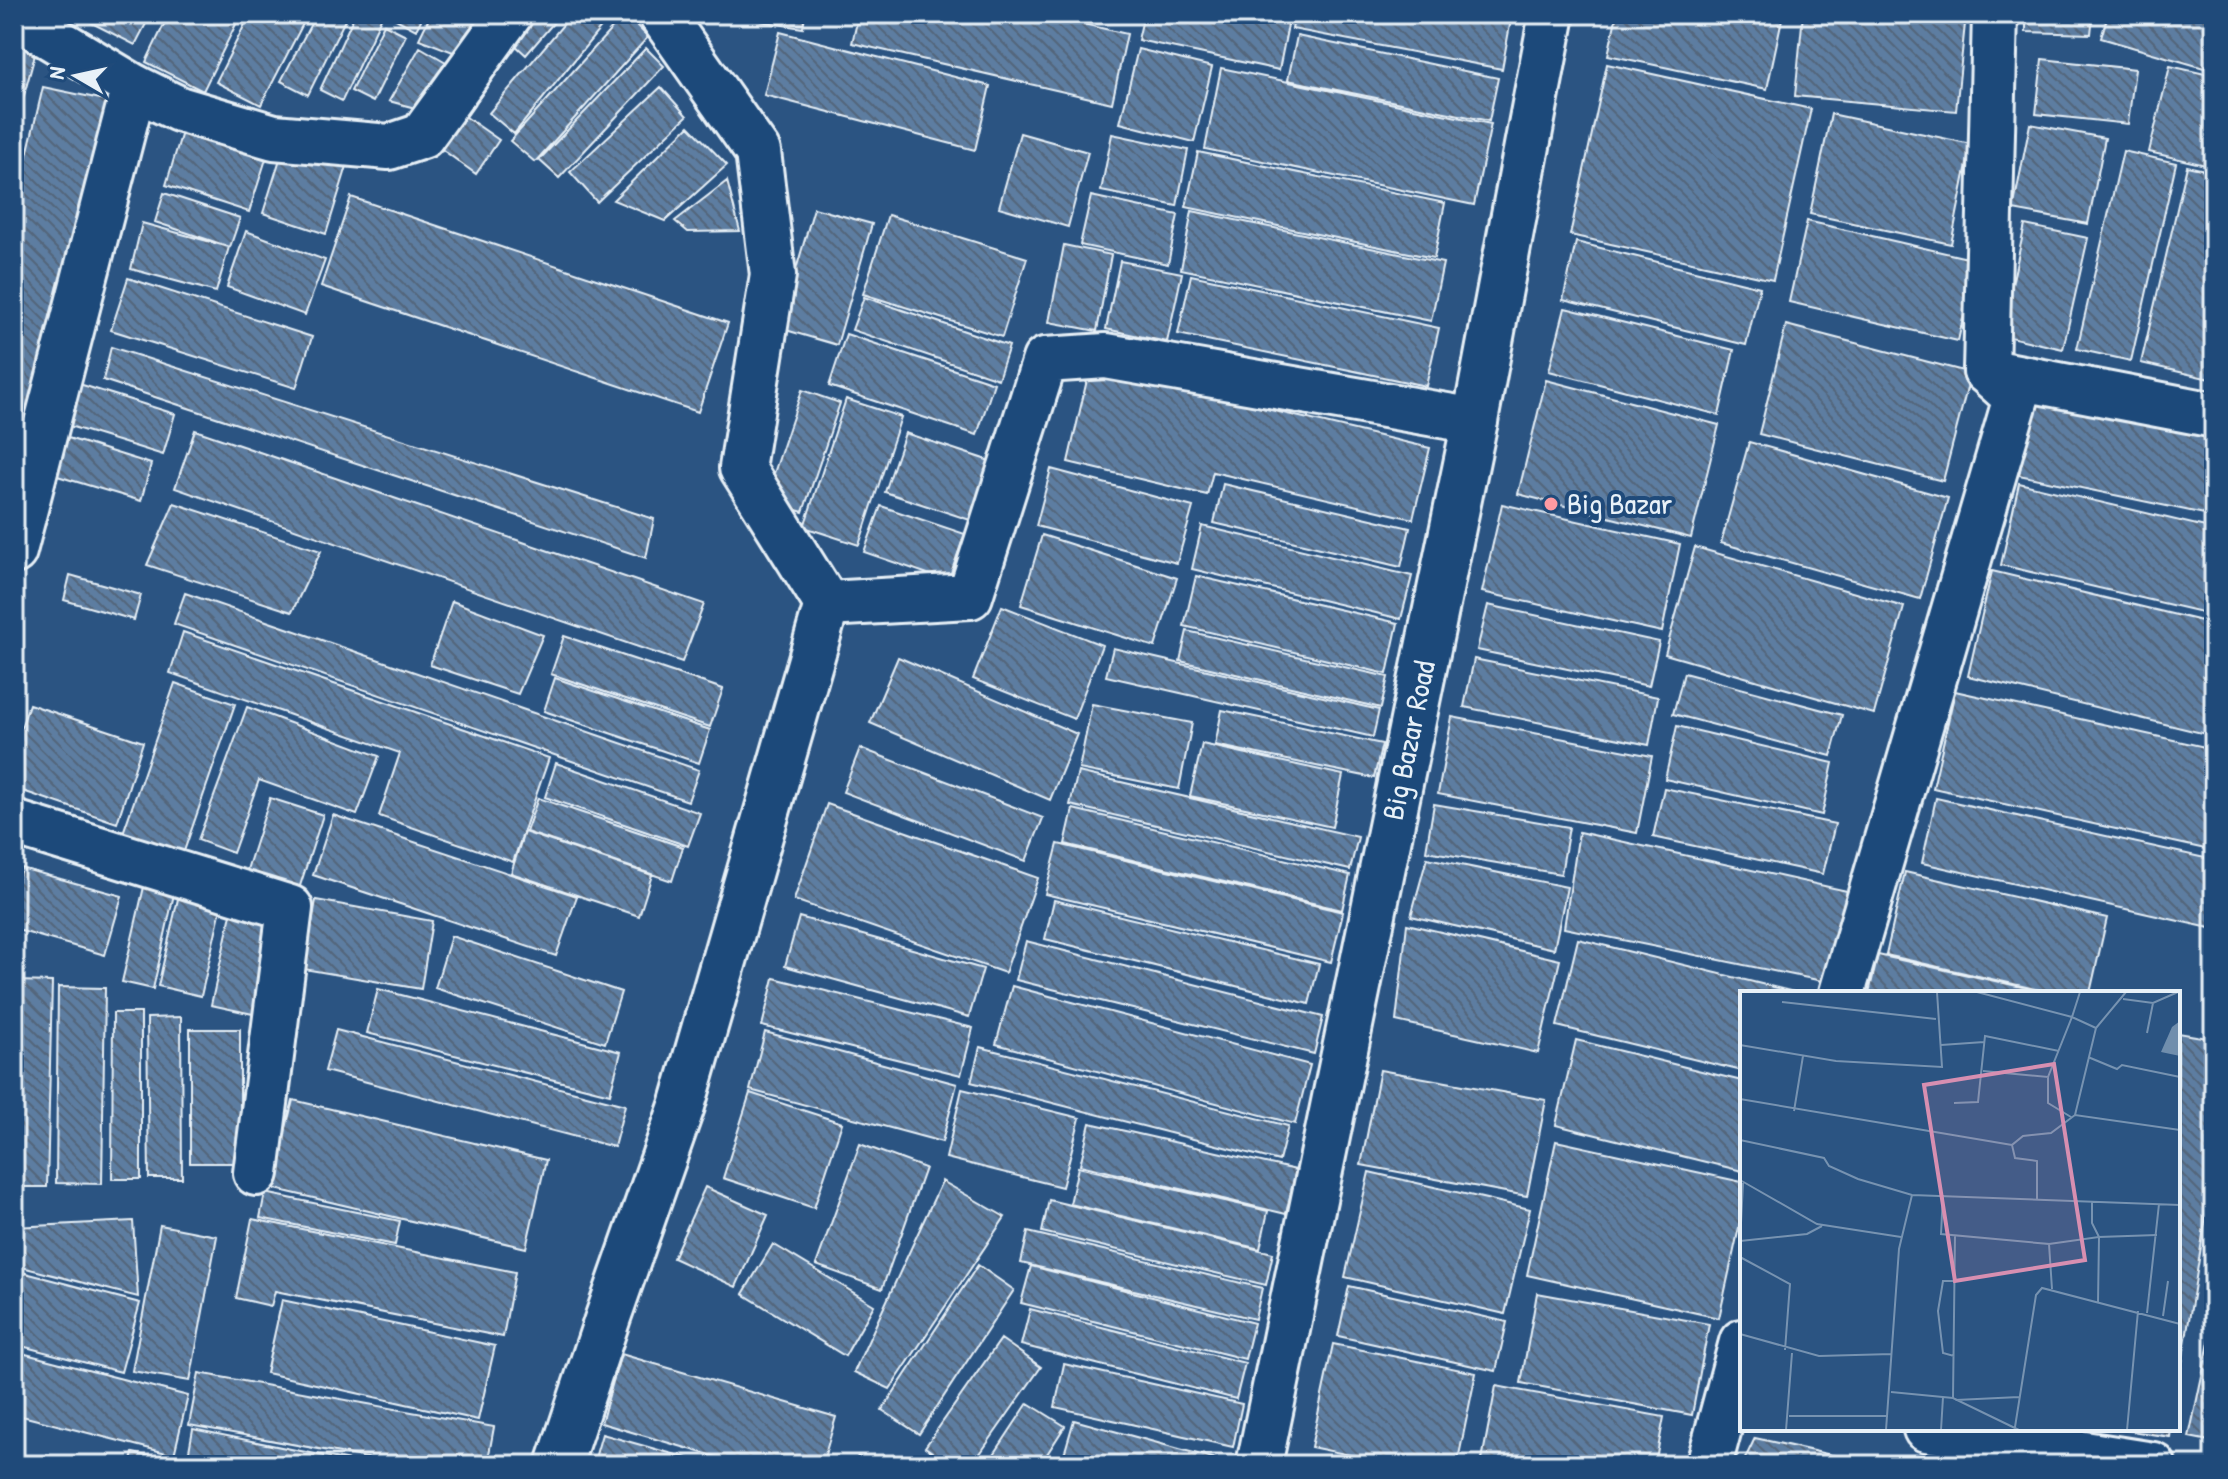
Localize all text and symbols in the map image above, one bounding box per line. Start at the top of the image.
north arrow [36,36,116,116]
text: N [41,64,72,81]
place label: Big Bazar [1567,483,1673,523]
marker: Big Bazar [1542,495,1560,513]
street label: Big Bazar Road [1372,657,1444,823]
inset map [1740,991,2180,1431]

